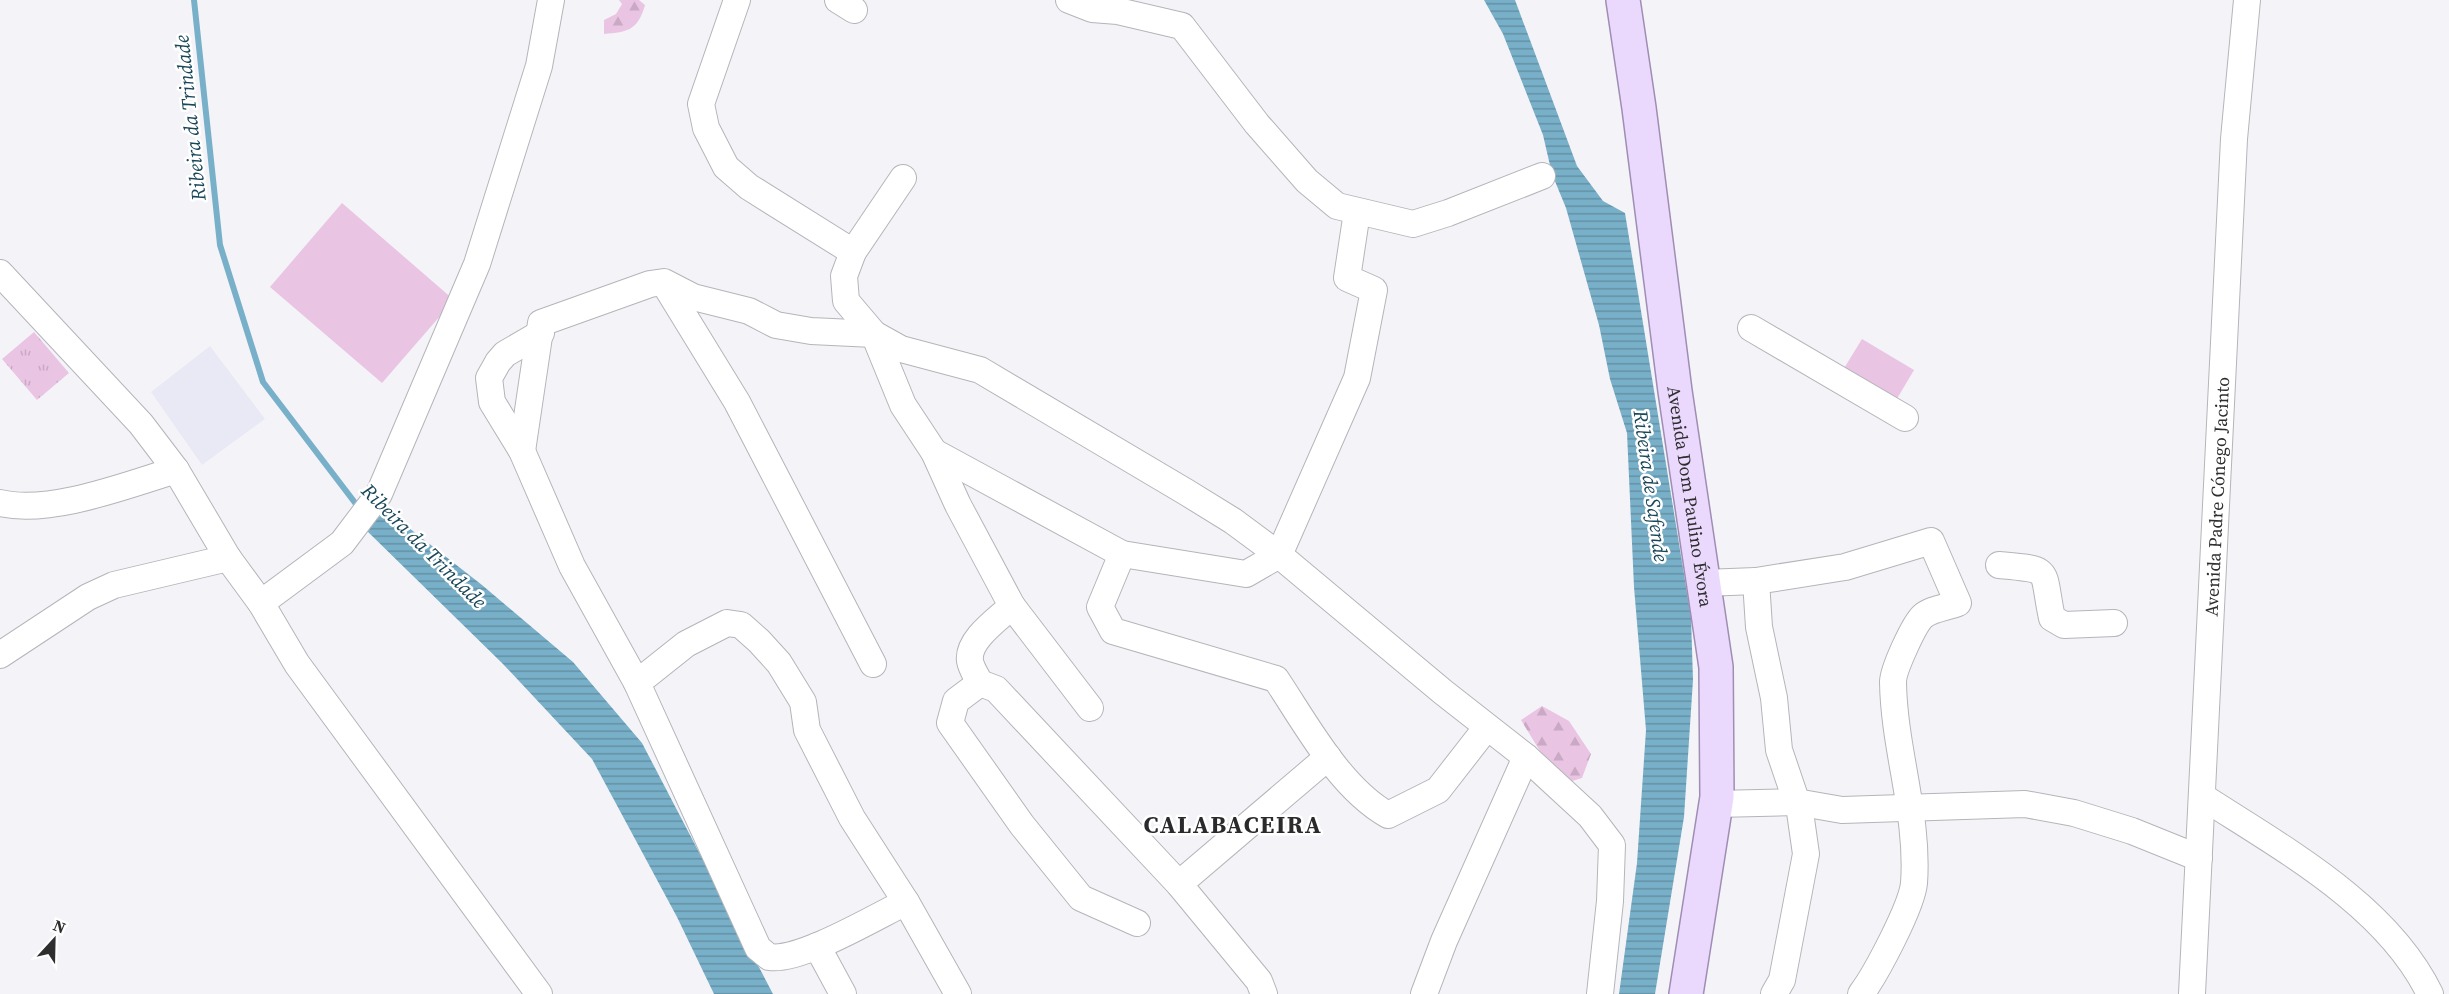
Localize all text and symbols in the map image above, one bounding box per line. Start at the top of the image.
water label: Ribeira da Trindade [167,34,213,203]
street label: Avenida Padre Cónego Jacinto [2198,376,2235,617]
street label: Avenida Dom Paulino Évora [1662,384,1720,609]
water label: Ribeira de Safende [1626,407,1675,564]
water label: Ribeira da Trindade [355,477,493,615]
district label: CALABACEIRA [1143,808,1323,841]
north arrow [24,910,84,970]
text: N [50,914,69,939]

